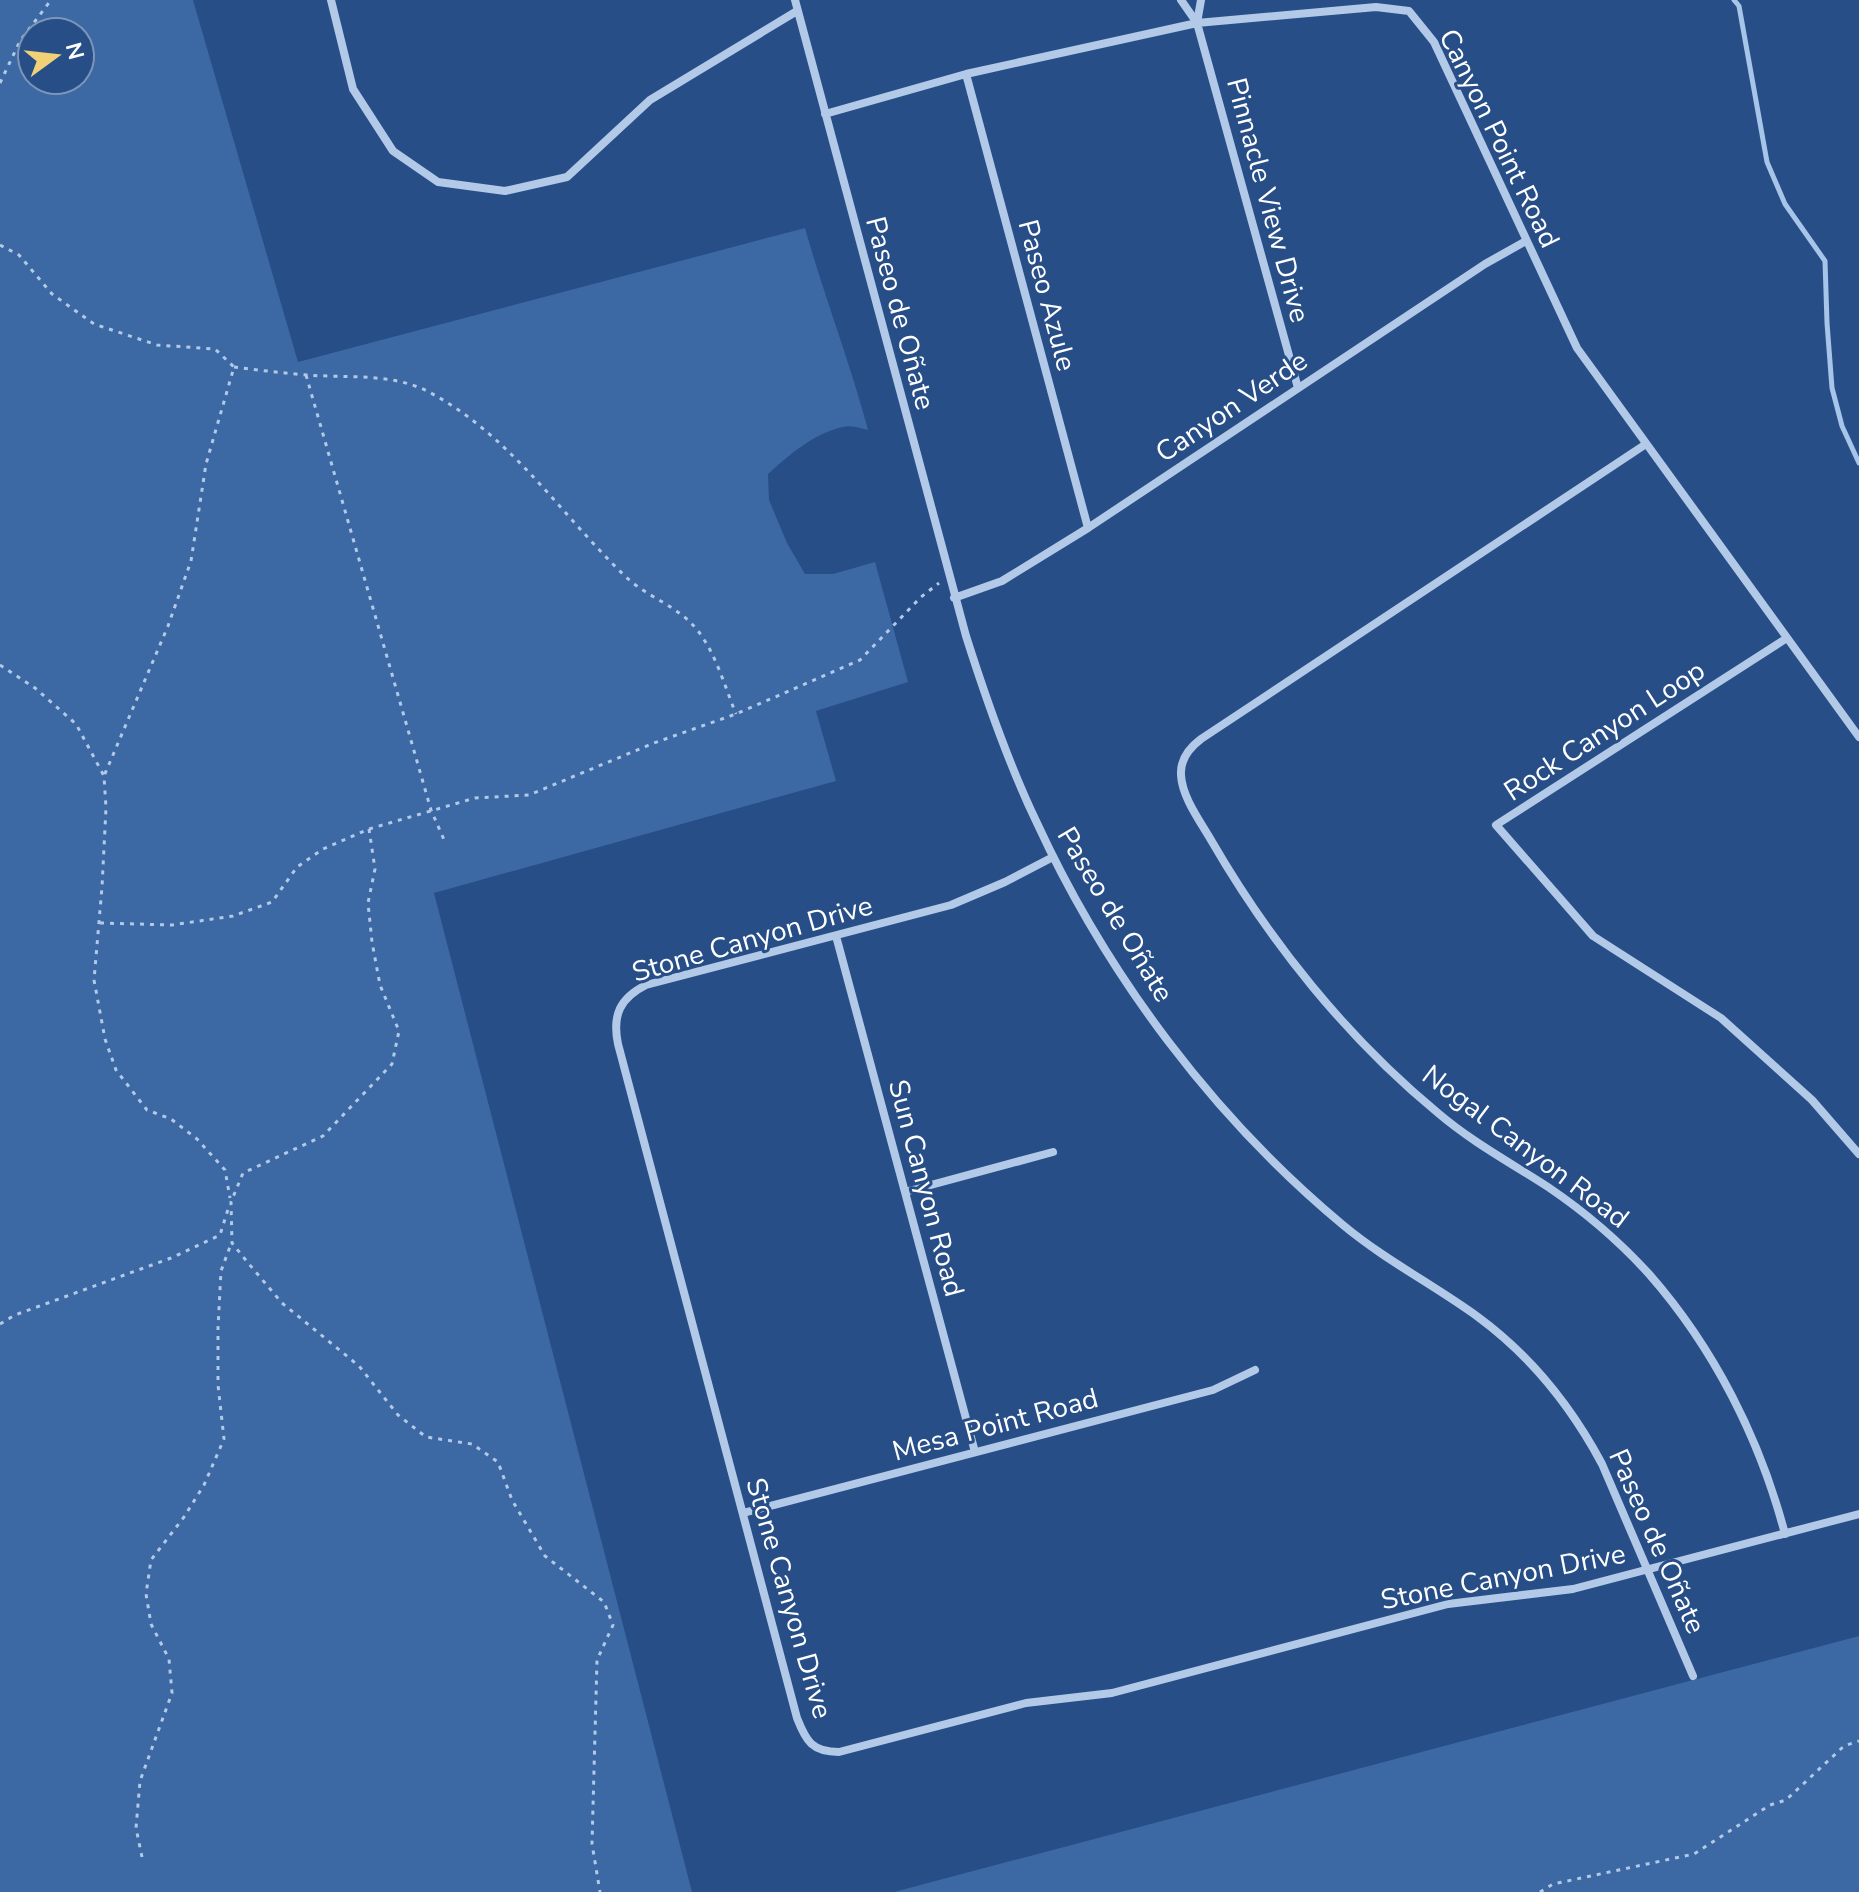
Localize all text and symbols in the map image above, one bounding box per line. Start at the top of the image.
north arrow [16,16,96,96]
street label: Canyon Point Road [1430,23,1569,254]
text: N [58,39,91,63]
street label: Pinnacle View Drive [1217,74,1319,327]
street label: Paseo de Oñate [856,213,944,414]
street label: Paseo Azule [1009,215,1085,375]
street label: Canyon Verde [1148,342,1315,472]
street label: Rock Canyon Loop [1497,652,1712,810]
street label: Paseo de Oñate [1048,820,1182,1009]
street label: Stone Canyon Drive [628,886,877,991]
street label: Nogal Canyon Road [1414,1056,1637,1237]
street label: Sun Canyon Road [879,1076,973,1301]
street label: Mesa Point Road [888,1379,1102,1471]
street label: Paseo de Oñate [1599,1443,1715,1640]
street label: Stone Canyon Drive [737,1474,842,1723]
street label: Stone Canyon Drive [1378,1535,1629,1619]

